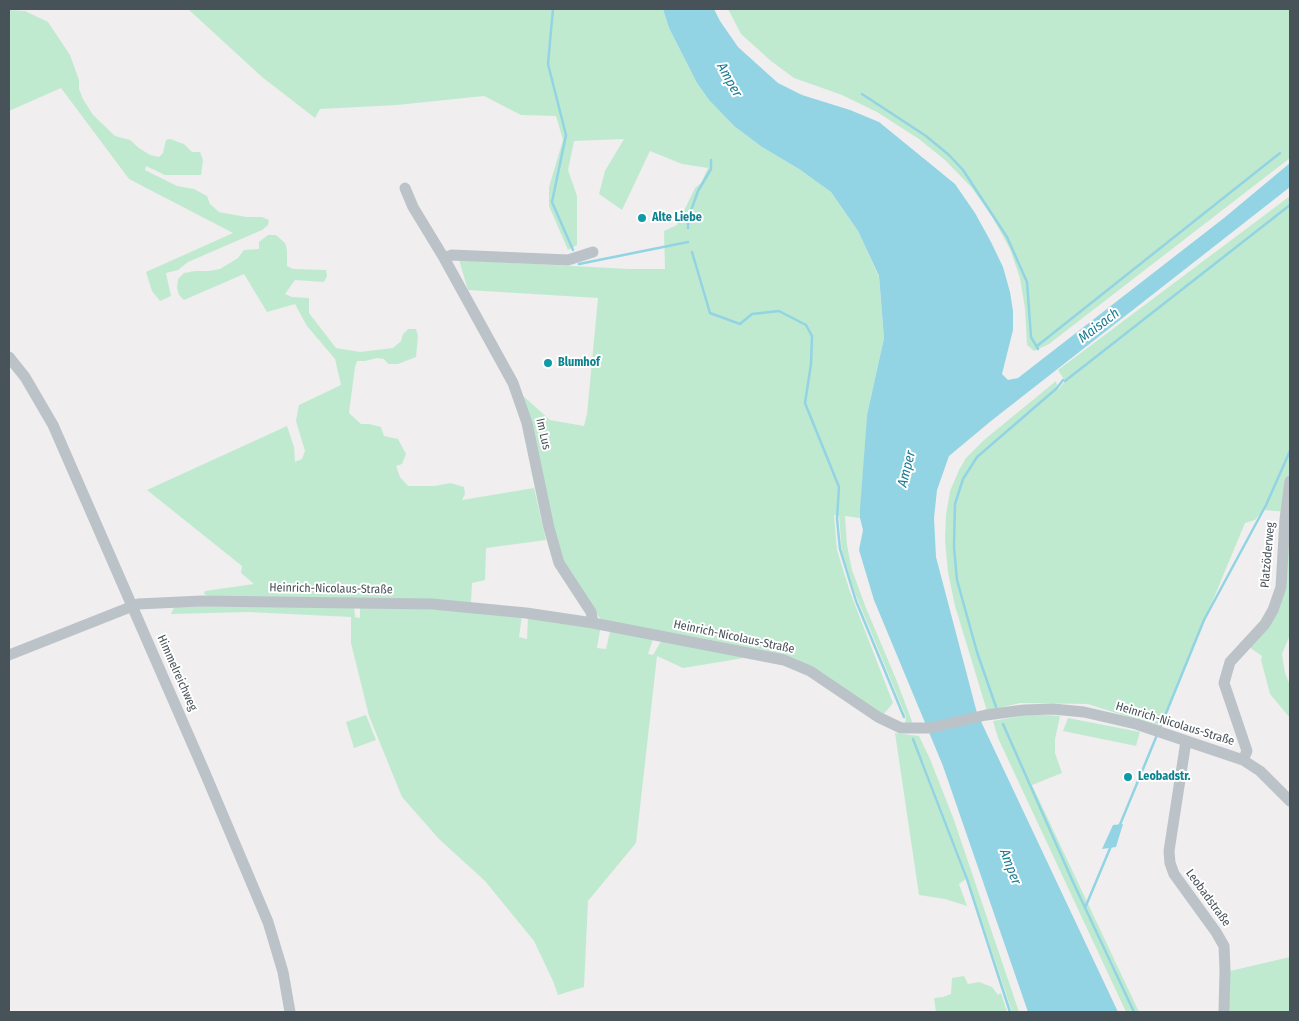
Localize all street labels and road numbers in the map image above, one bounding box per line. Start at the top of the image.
street label: Im Lus [532,417,554,451]
street label: Platzöderweg [1258,521,1278,589]
street label: Heinrich-Nicolaus-Straße [269,581,393,597]
street label: Heinrich-Nicolaus-Straße [672,617,796,657]
street label: Himmelreichweg [154,633,200,713]
street label: Heinrich-Nicolaus-Straße [1114,699,1236,749]
street label: Leobadstraße [1182,867,1234,929]

